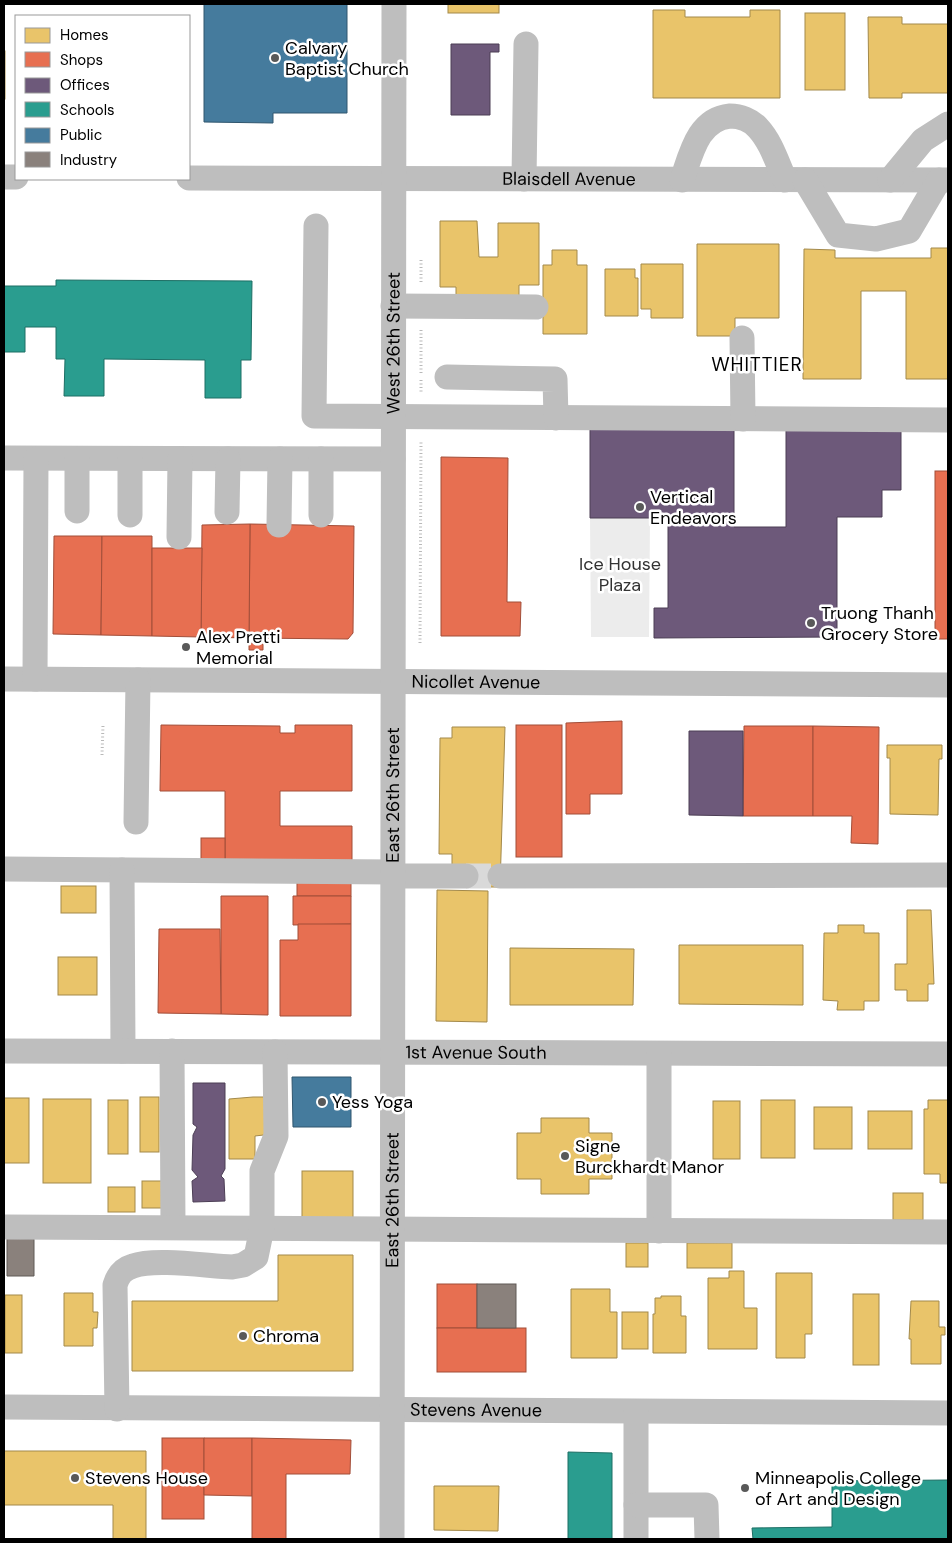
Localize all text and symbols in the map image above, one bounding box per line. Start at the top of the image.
legend [15,15,190,180]
text: Homes [60,25,109,45]
place label: Calvary Baptist Church [285,36,409,81]
text: Shops [60,50,103,70]
marker: Calvary Baptist Church [269,52,281,64]
text: Offices [60,75,110,95]
text: Schools [60,100,115,120]
text: Public [60,125,102,145]
text: Industry [60,150,118,170]
street label: Blaisdell Avenue [502,167,636,191]
street label: West 26th Street [381,272,406,414]
district label: WHITTIER [711,352,803,377]
place label: Vertical Endeavors [650,485,737,530]
marker: Vertical Endeavors [634,501,646,513]
park label: Ice House Plaza [579,552,661,597]
place label: Truong Thanh Grocery Store [821,601,938,646]
marker: Truong Thanh Grocery Store [805,617,817,629]
place label: Alex Pretti Memorial [196,625,281,670]
marker: Alex Pretti Memorial [180,641,192,653]
street label: Nicollet Avenue [412,670,540,694]
street label: East 26th Street [381,727,405,863]
street label: 1st Avenue South [405,1040,547,1065]
place label: Yess Yoga [332,1090,413,1114]
marker: Yess Yoga [316,1096,328,1108]
street label: East 26th Street [380,1132,405,1268]
place label: Signe Burckhardt Manor [575,1134,724,1179]
marker: Signe Burckhardt Manor [559,1150,571,1162]
place label: Chroma [253,1324,319,1348]
marker: Chroma [237,1330,249,1342]
street label: Stevens Avenue [410,1398,542,1422]
place label: Stevens House [85,1466,208,1490]
place label: Minneapolis College of Art and Design [755,1466,921,1511]
marker: Stevens House [69,1472,81,1484]
marker: Minneapolis College of Art and Design [739,1482,751,1494]

